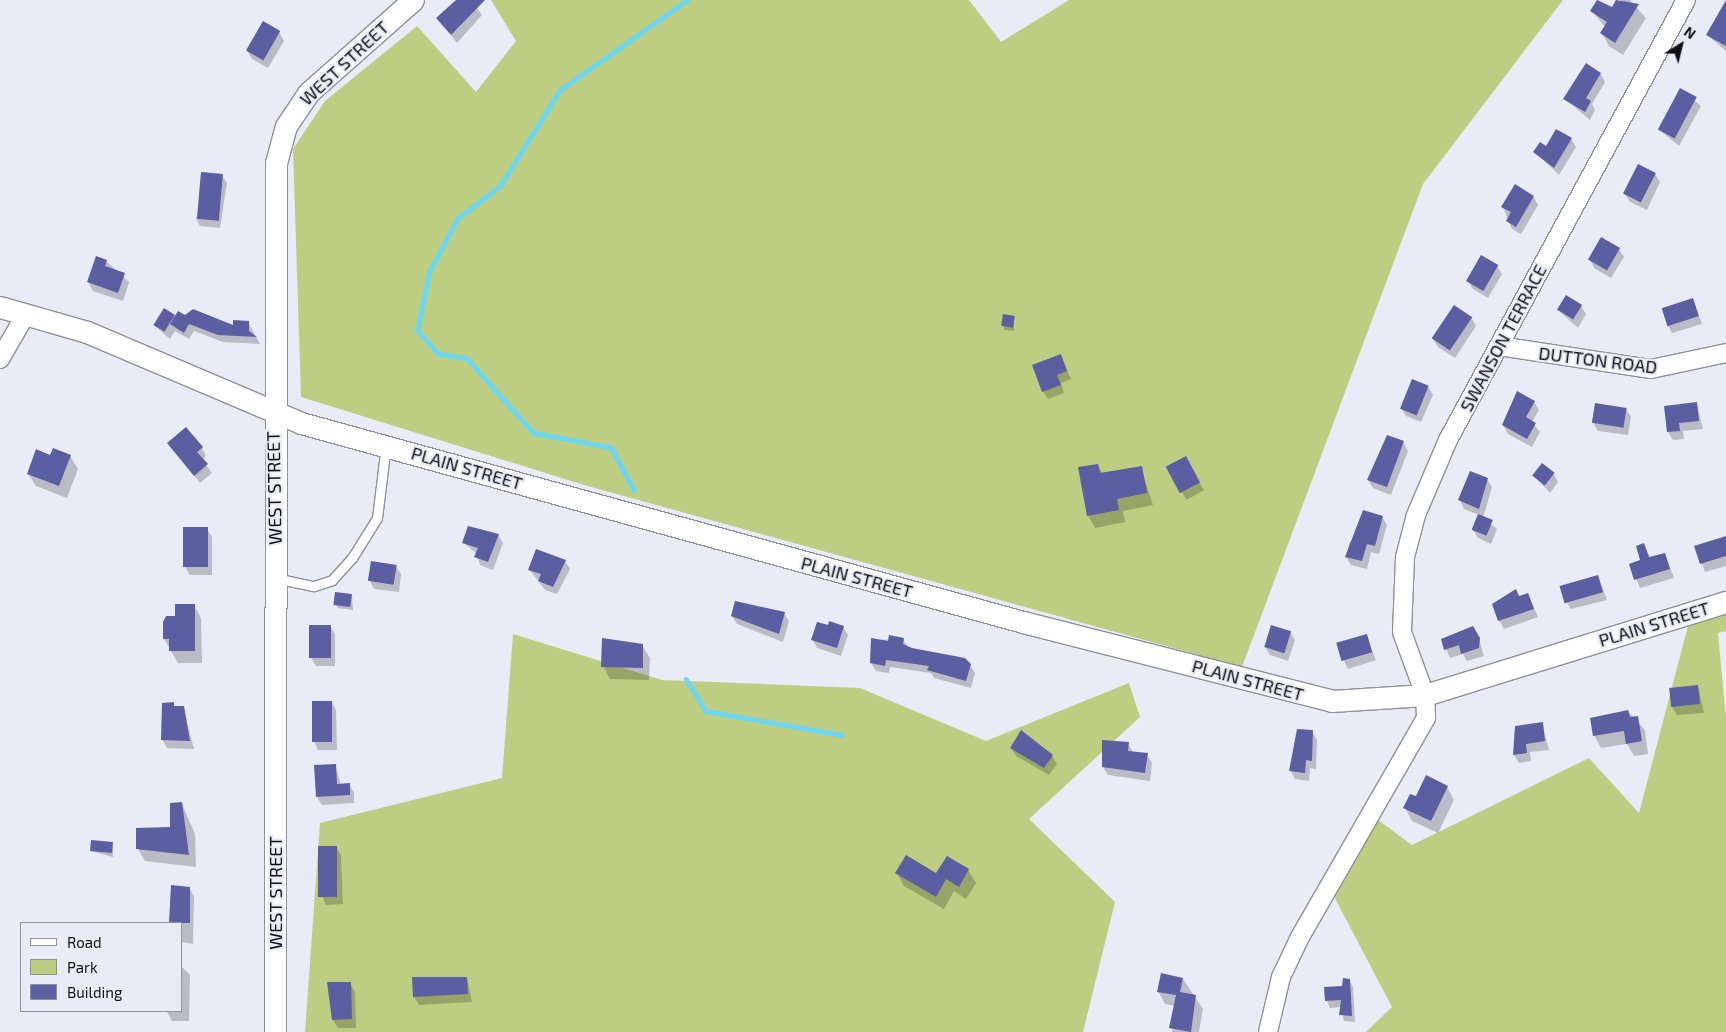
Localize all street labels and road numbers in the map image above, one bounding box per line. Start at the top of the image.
street label: WEST STREET [295,16,393,110]
street label: SWANSON TERRACE [1455,261,1551,415]
street label: DUTTON ROAD [1537,342,1659,378]
street label: WEST STREET [262,431,286,545]
street label: PLAIN STREET [409,442,525,494]
street label: PLAIN STREET [799,552,915,602]
street label: PLAIN STREET [1596,597,1712,651]
street label: PLAIN STREET [1190,655,1306,705]
street label: WEST STREET [264,836,286,950]

